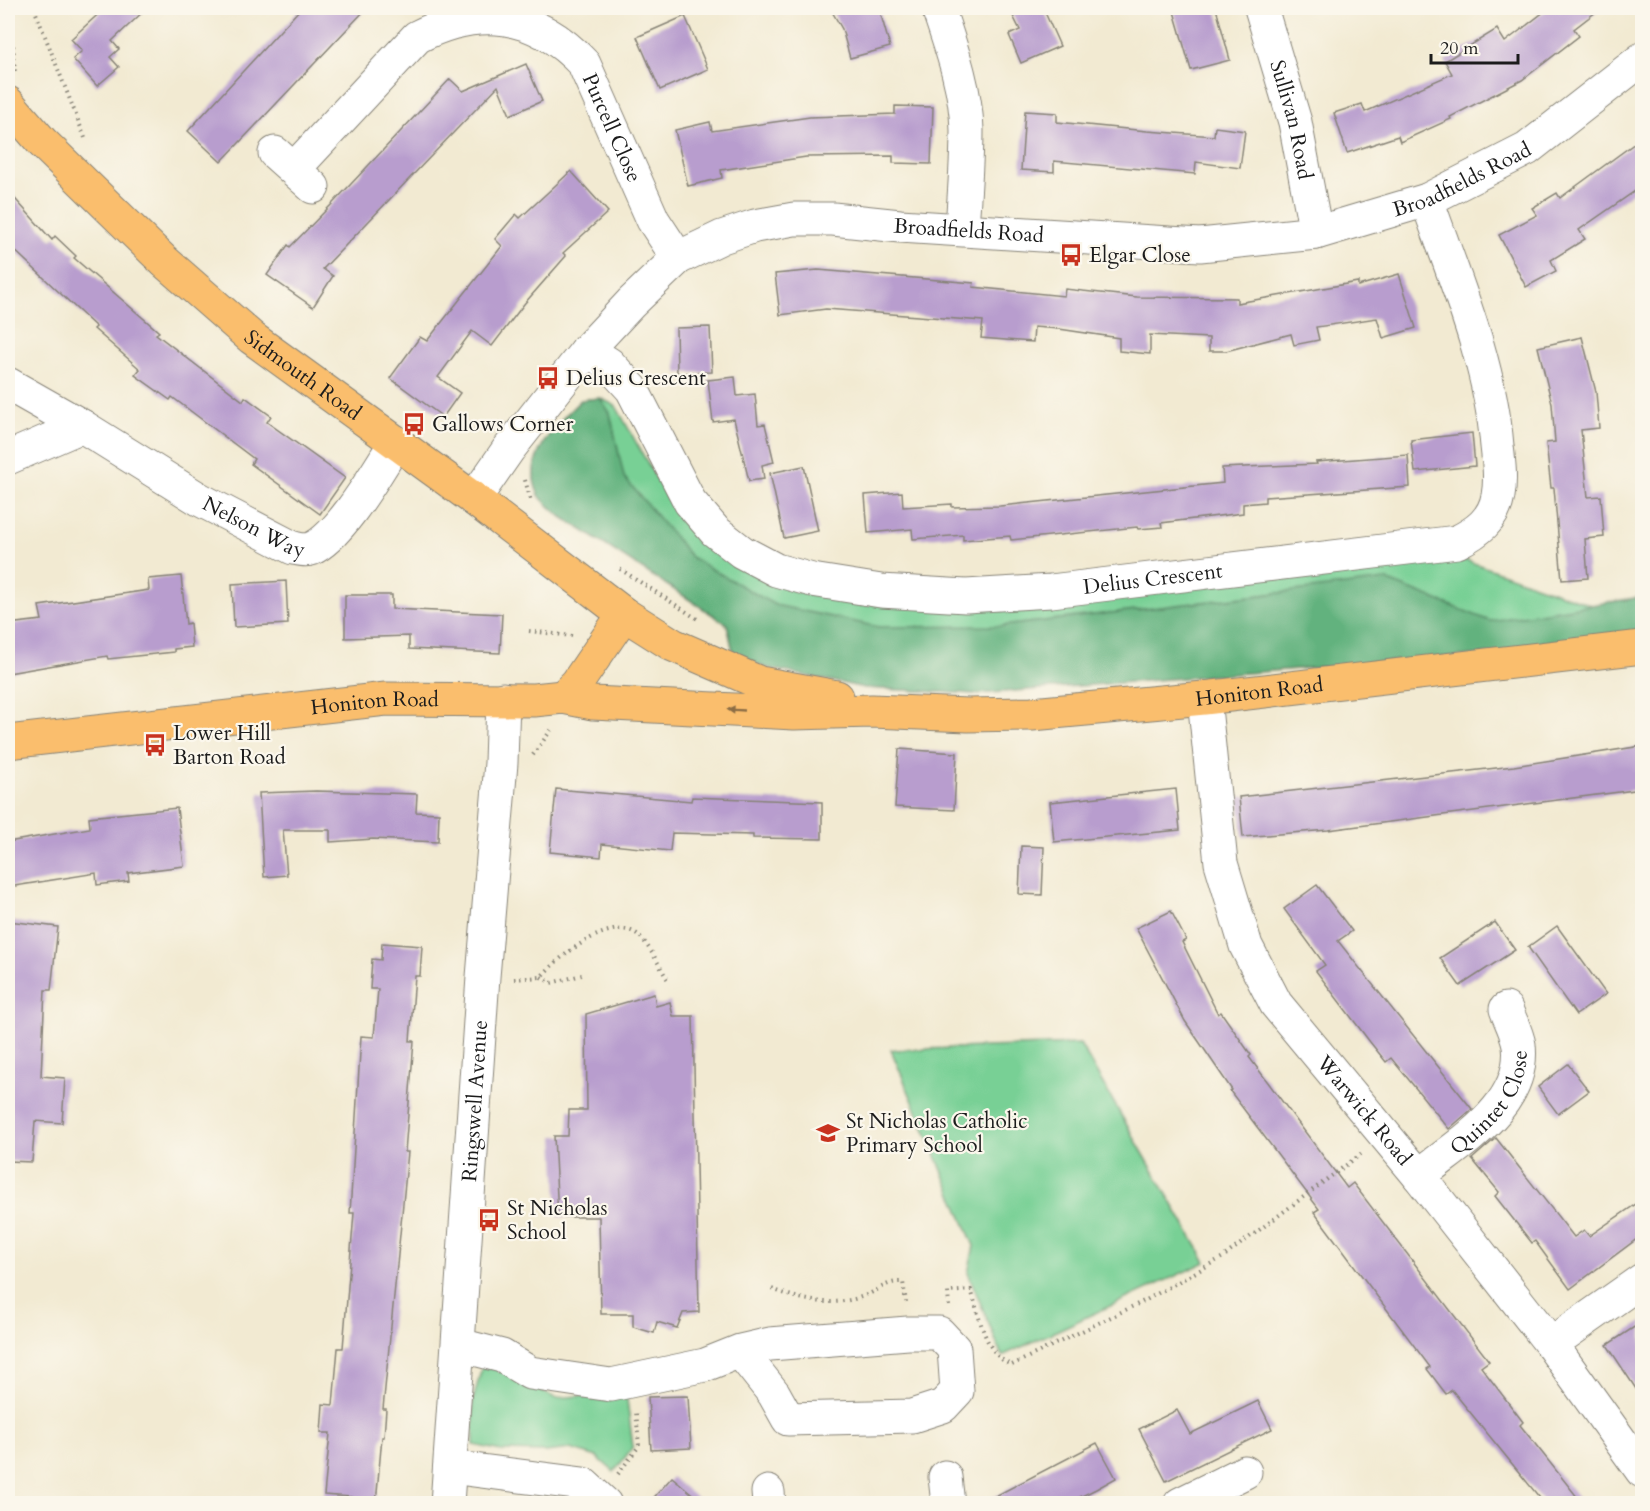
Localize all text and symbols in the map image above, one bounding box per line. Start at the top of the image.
scale bar [1431,27,1518,65]
text: 20 m [1440,36,1479,61]
street label: Sullivan Road [1263,57,1320,182]
street label: Purcell Close [575,68,649,187]
street label: Broadfields Road [1389,135,1536,224]
street label: Broadfields Road [893,211,1045,250]
place label: Elgar Close [1089,241,1191,270]
bus stop icon: Elgar Close [1058,242,1084,268]
street label: Sidmouth Road [238,323,367,427]
place label: Delius Crescent [566,364,706,393]
bus stop icon: Delius Crescent [535,365,561,391]
place label: Gallows Corner [432,410,574,439]
bus stop icon: Gallows Corner [401,411,427,437]
street label: Nelson Way [198,489,307,564]
street label: Delius Crescent [1081,556,1224,602]
street label: Honiton Road [1194,670,1325,713]
street label: Honiton Road [309,684,439,722]
one-way arrow [726,706,745,715]
place label: Lower Hill Barton Road [173,719,286,772]
bus stop icon: Lower Hill Barton Road [142,732,168,758]
street label: Ringswell Avenue [455,1019,495,1183]
street label: Warwick Road [1309,1048,1419,1172]
street label: Quintet Close [1444,1050,1534,1162]
place label: St Nicholas Catholic Primary School [846,1107,1028,1160]
school or university icon: St Nicholas Catholic Primary School [815,1120,841,1146]
place label: St Nicholas School [507,1194,608,1247]
bus stop icon: St Nicholas School [476,1207,502,1233]

